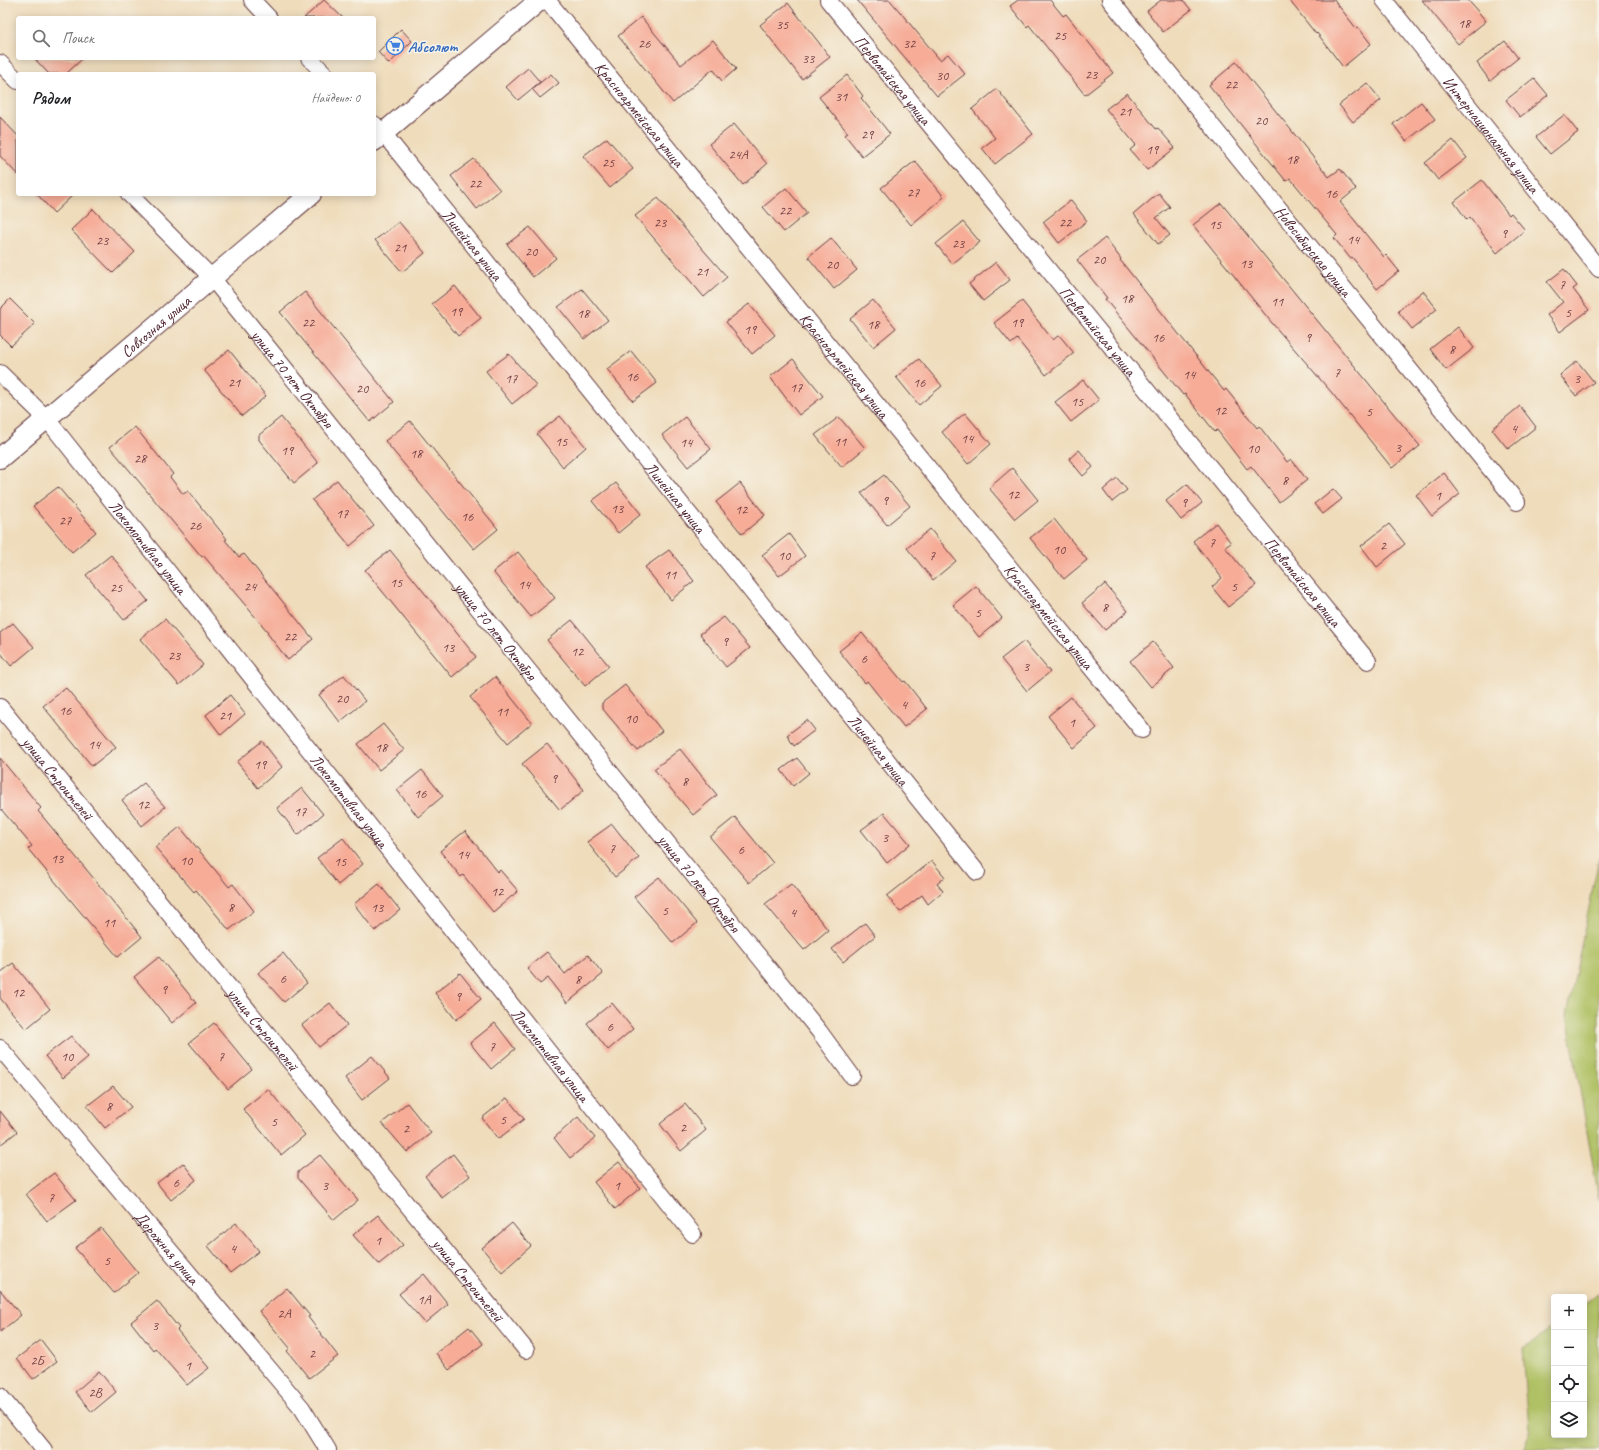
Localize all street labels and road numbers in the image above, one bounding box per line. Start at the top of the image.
street label: Первомайская улица [850,32,936,130]
street label: Красноармейская улица [590,58,689,172]
street label: Интернациональная улица [1438,72,1544,198]
street label: Новосибирская улица [1270,202,1356,302]
street label: Линейная улица [437,206,508,286]
street label: Первомайская улица [1055,282,1141,381]
street label: Совхозная улица [117,291,196,362]
street label: Красноармейская улица [795,309,894,424]
street label: улица 70 лет Октября [246,325,339,433]
street label: Линейная улица [640,458,711,539]
street label: Локомотивная улица [104,497,192,600]
street label: Первомайская улица [1260,533,1346,632]
street label: Красноармейская улица [1000,560,1098,675]
street label: улица 70 лет Октября [449,577,542,686]
street label: Линейная улица [843,711,914,791]
street label: улица Строителей [17,732,98,826]
street label: Локомотивная улица [306,751,393,854]
street label: улица 70 лет Октября [653,830,745,938]
street label: улица Строителей [222,983,304,1076]
street label: Локомотивная улица [507,1004,594,1107]
street label: Дорожная улица [130,1207,204,1289]
street label: улица Строителей [427,1234,509,1327]

